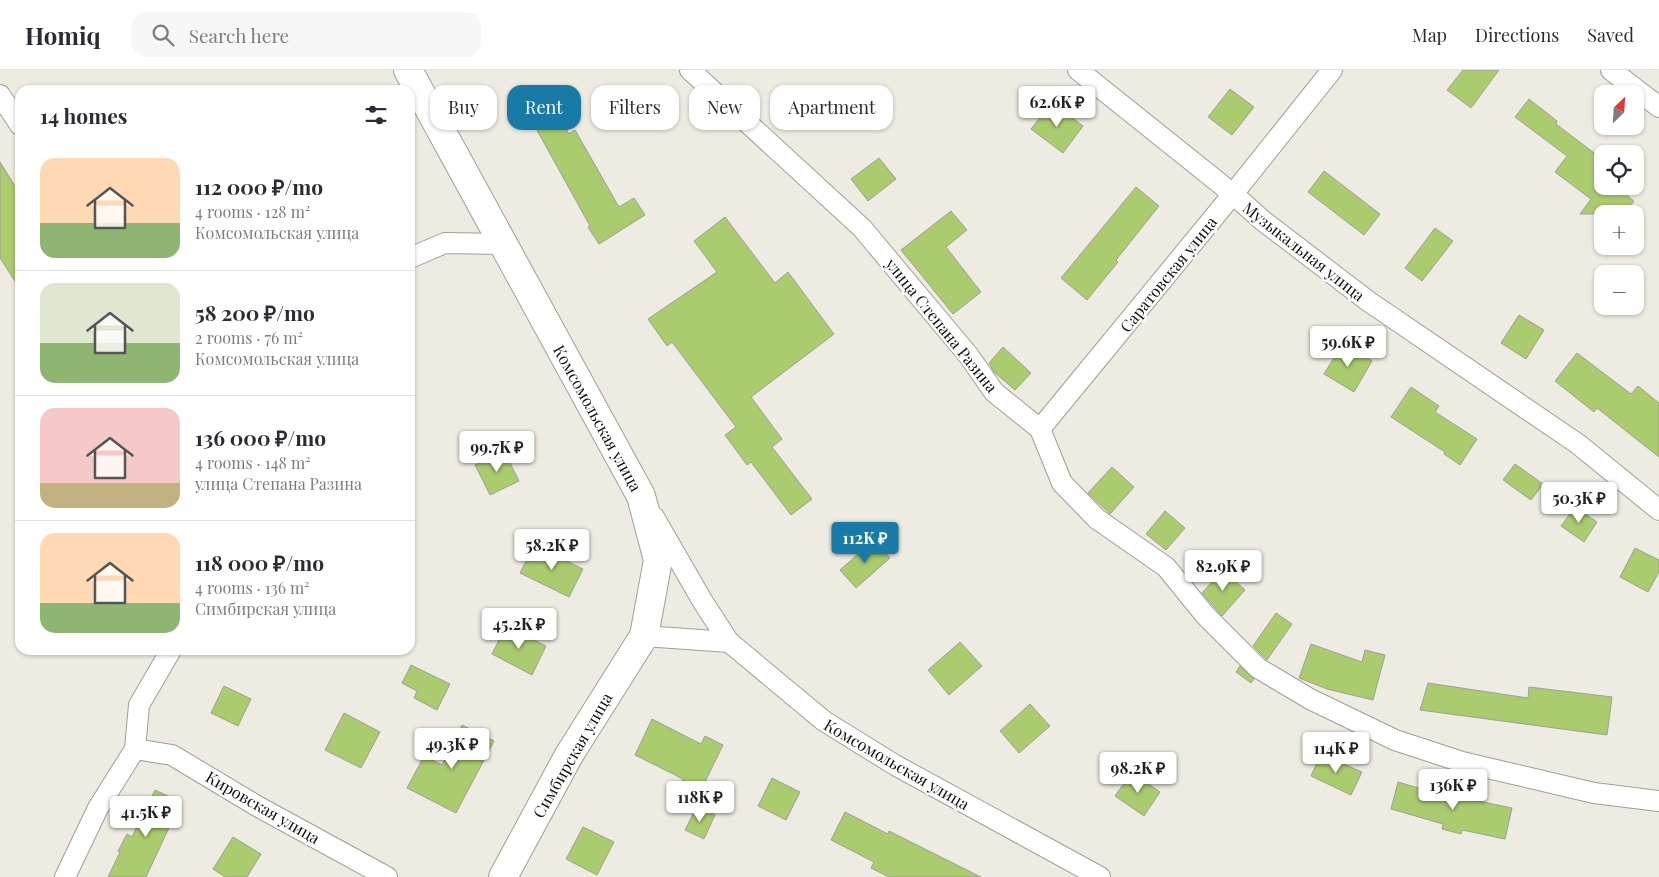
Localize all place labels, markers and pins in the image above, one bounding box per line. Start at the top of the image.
pin: 62.6K ₽ [1011,85,1103,128]
pin: 59.6K ₽ [1302,326,1394,368]
pin: 99.7K ₽ [451,430,543,473]
pin: 50.3K ₽ [1533,482,1625,524]
pin: 112K ₽ [824,522,906,564]
pin: 58.2K ₽ [506,528,598,571]
pin: 82.9K ₽ [1177,550,1269,592]
pin: 45.2K ₽ [473,608,565,650]
pin: 49.3K ₽ [406,728,498,770]
pin: 114K ₽ [1295,732,1377,774]
pin: 98.2K ₽ [1092,752,1184,794]
pin: 136K ₽ [1412,768,1494,811]
pin: 118K ₽ [659,780,741,823]
pin: 41.5K ₽ [100,796,192,838]

